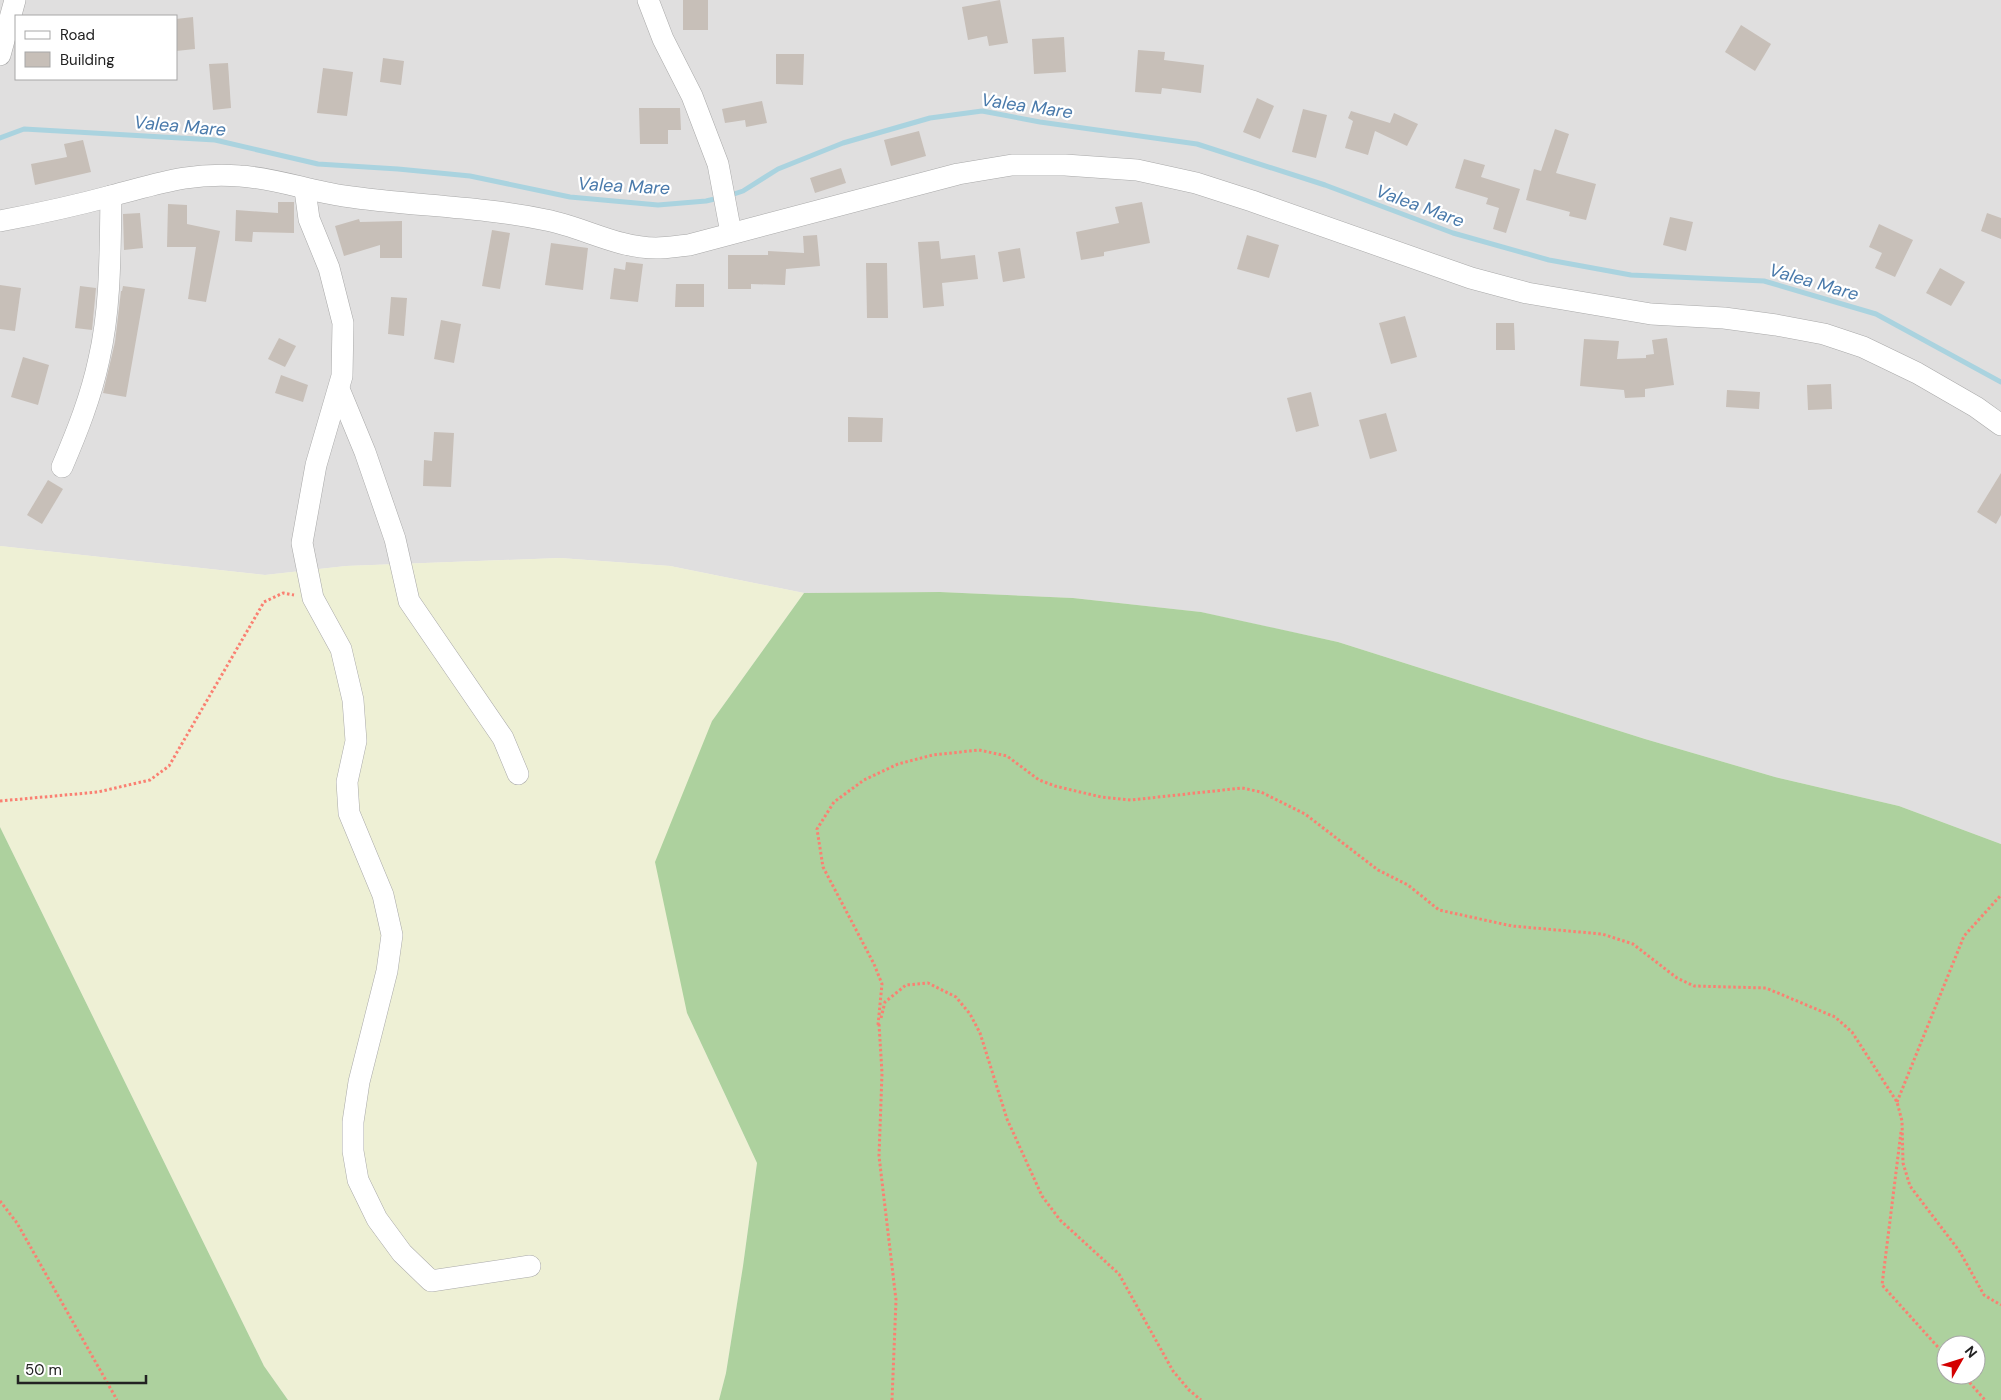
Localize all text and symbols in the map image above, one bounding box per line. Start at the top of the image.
legend [15,15,178,80]
text: Road [60,25,95,45]
text: Building [60,50,115,70]
water label: Valea Mare [980,88,1074,124]
water label: Valea Mare [133,110,227,142]
water label: Valea Mare [577,172,671,200]
water label: Valea Mare [1373,179,1467,233]
water label: Valea Mare [1766,258,1862,306]
north arrow [1936,1335,1986,1385]
text: N [1961,1342,1981,1361]
scale bar [18,1352,145,1384]
text: 50 m [25,1360,62,1380]

